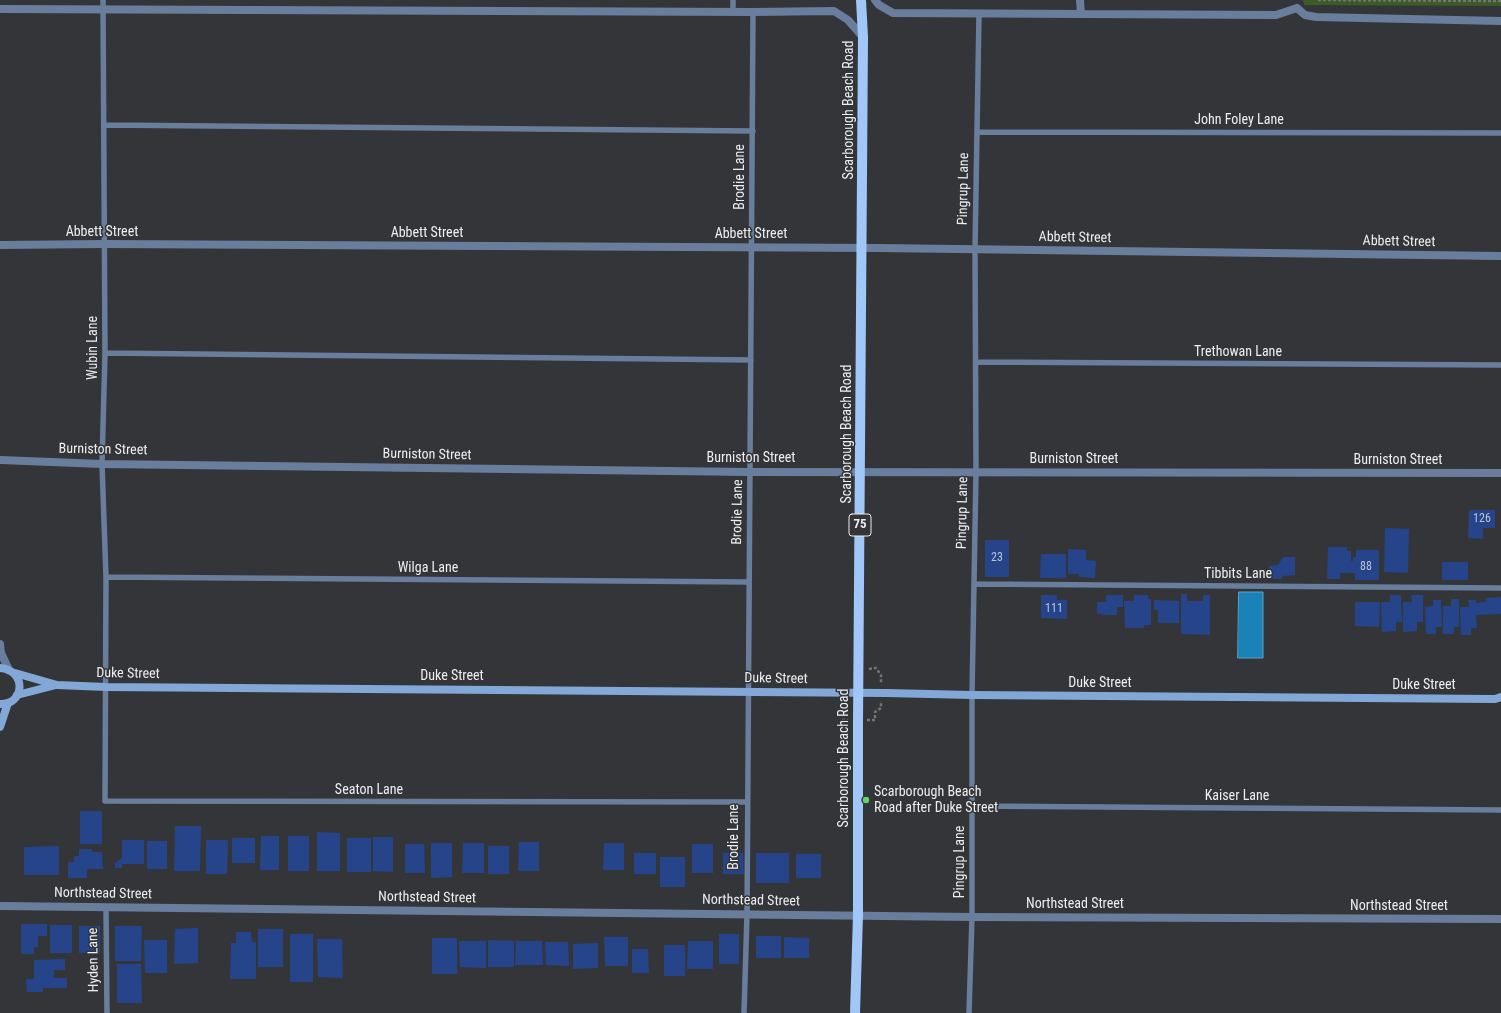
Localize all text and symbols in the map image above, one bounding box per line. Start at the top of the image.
street label: Scarborough Beach Road [841,41,857,179]
street label: John Foley Lane [1194,112,1284,128]
street label: Brodie Lane [732,144,748,210]
street label: Pingrup Lane [955,153,973,225]
street label: Abbett Street [66,224,138,240]
street label: Abbett Street [391,225,463,241]
street label: Abbett Street [715,226,787,242]
street label: Abbett Street [1038,229,1112,247]
street label: Abbett Street [1362,233,1436,251]
street label: Wubin Lane [85,316,101,380]
street label: Trethowan Lane [1194,344,1282,360]
street label: Scarborough Beach Road [839,365,855,503]
street label: Burniston Street [58,441,148,459]
street label: Burniston Street [382,446,472,464]
street label: Burniston Street [707,450,795,466]
street label: Burniston Street [1030,451,1118,467]
street label: Burniston Street [1354,452,1442,468]
street label: Pingrup Lane [954,477,972,549]
street label: Brodie Lane [729,479,747,545]
house number: 126 [1473,512,1491,526]
road number: 75 [849,514,871,536]
house number: 23 [991,551,1003,565]
street label: Wilga Lane [398,560,458,576]
house number: 88 [1360,560,1372,574]
street label: Tibbits Lane [1204,566,1272,582]
house number: 111 [1045,602,1063,616]
street label: Duke Street [96,665,160,683]
street label: Duke Street [420,668,484,684]
street label: Duke Street [744,670,808,688]
street label: Duke Street [1068,675,1132,691]
street label: Duke Street [1392,677,1456,693]
street label: Scarborough Beach Road [836,689,852,827]
street label: Seaton Lane [335,782,403,798]
place label: Scarborough Beach Road after Duke Street [874,784,998,816]
street label: Kaiser Lane [1205,788,1269,804]
marker: Scarborough Beach Road after Duke Street [861,795,871,805]
street label: Brodie Lane [726,804,742,870]
street label: Pingrup Lane [952,826,968,898]
street label: Northstead Street [54,885,152,903]
street label: Northstead Street [378,889,476,907]
street label: Northstead Street [702,892,800,910]
street label: Northstead Street [1026,896,1124,912]
street label: Northstead Street [1350,898,1448,914]
street label: Hyden Lane [85,928,103,992]

